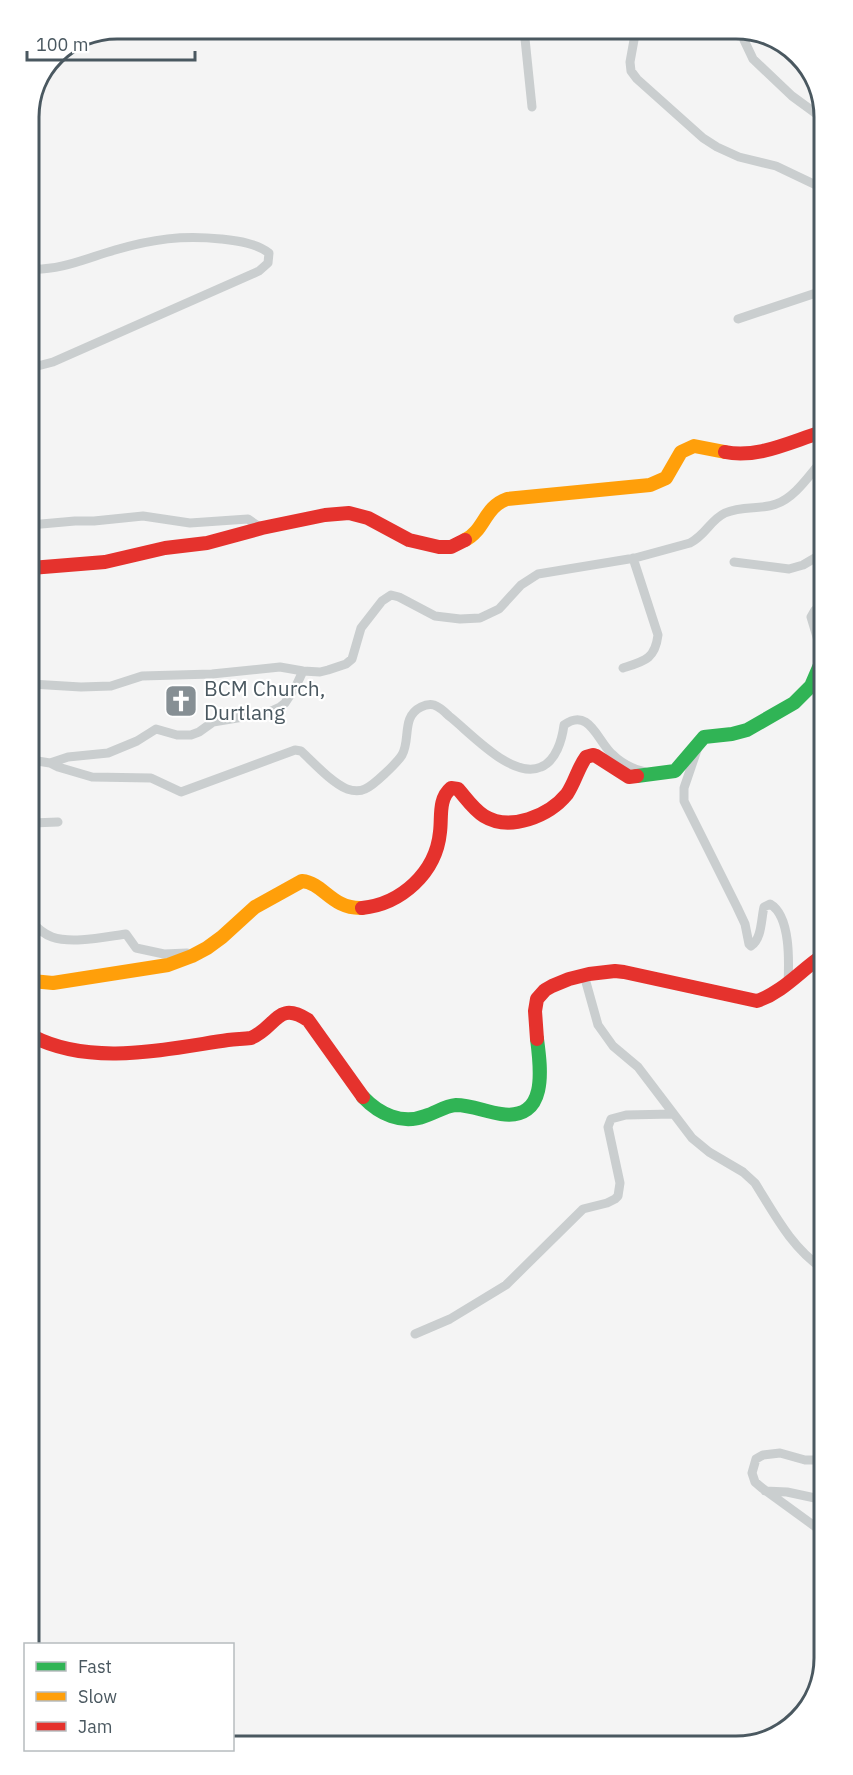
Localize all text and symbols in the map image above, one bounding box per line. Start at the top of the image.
scale bar [27,24,195,62]
text: 100 m [36,33,88,56]
place label: BCM Church, Durtlang [204,674,325,726]
church icon: BCM Church, Durtlang [163,683,199,719]
legend [24,1643,234,1751]
text: Fast [78,1655,112,1678]
text: Slow [78,1685,117,1708]
text: Jam [78,1715,113,1738]

